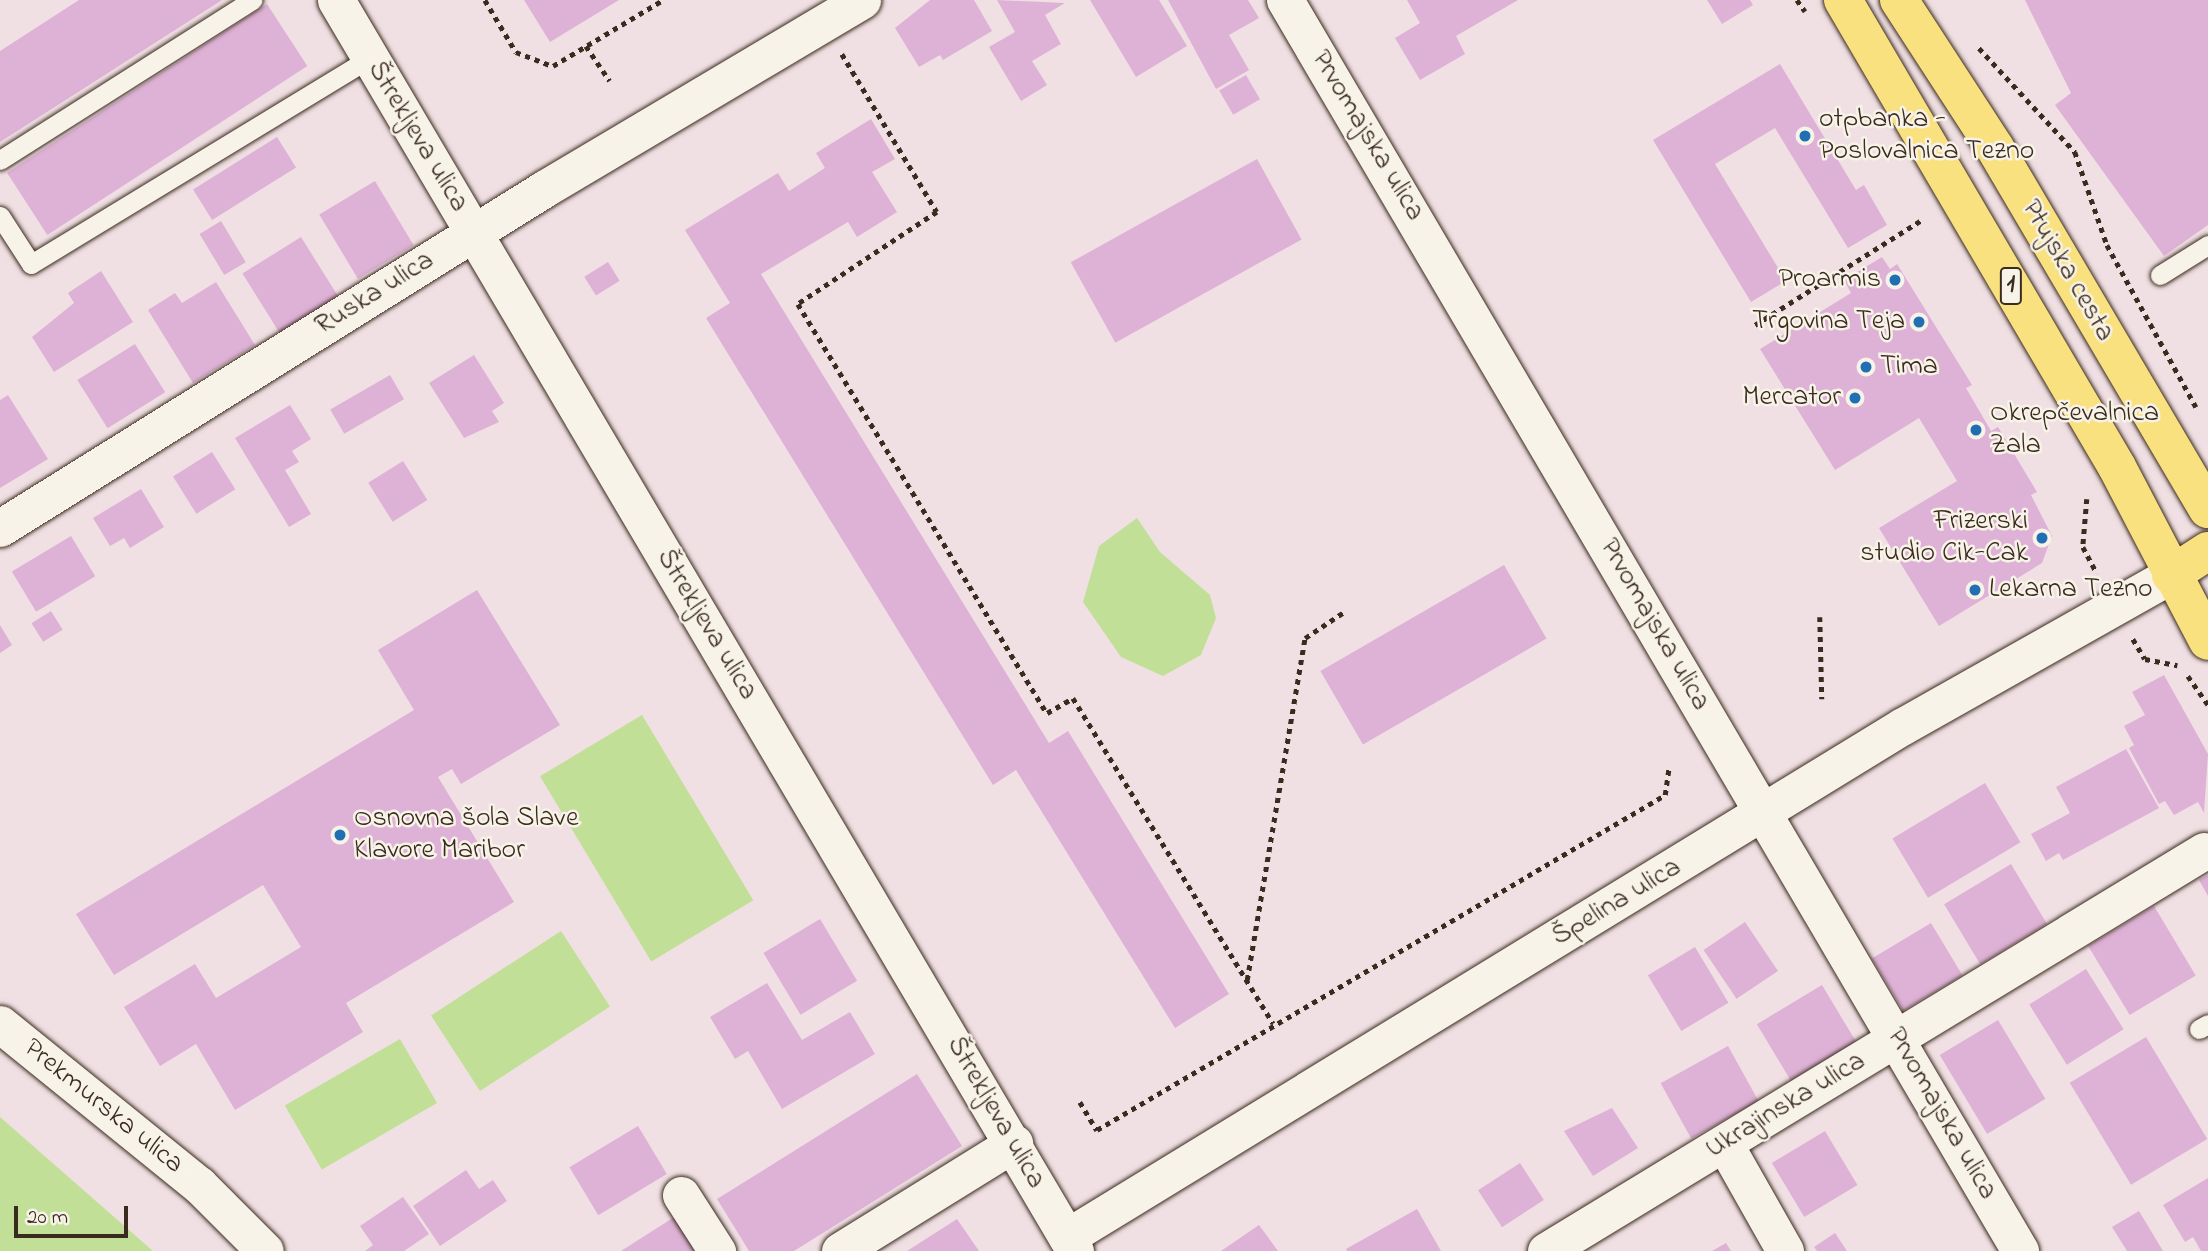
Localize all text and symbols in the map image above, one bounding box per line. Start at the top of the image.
street label: Prvomajska ulica [1303,45,1431,227]
street label: Štrekljeva ulica [359,56,475,218]
place label: otpbanka - Poslovalnica Tezno [1819,103,2034,169]
marker: otpbanka - Poslovalnica Tezno [1797,128,1813,144]
street label: Ptujska cesta [2013,194,2121,348]
street label: Ruska ulica [310,244,440,344]
place label: Proarmis [1778,263,1881,297]
road number: 1 [1999,264,2023,308]
marker: Proarmis [1887,272,1903,288]
place label: Trgovina Teja [1752,305,1905,339]
marker: Trgovina Teja [1911,314,1927,330]
place label: Tima [1880,350,1938,384]
marker: Tima [1858,359,1874,375]
place label: Mercator [1743,381,1841,415]
marker: Mercator [1847,390,1863,406]
place label: Okrepčevalnica Zala [1990,397,2159,463]
marker: Okrepčevalnica Zala [1968,422,1984,438]
place label: Frizerski studio Cik-Cak [1860,505,2028,571]
marker: Frizerski studio Cik-Cak [2034,530,2050,546]
street label: Prvomajska ulica [1591,533,1717,717]
street label: Štrekljeva ulica [648,544,764,706]
place label: Lekarna Tezno [1989,573,2153,607]
marker: Lekarna Tezno [1967,582,1983,598]
place label: Osnovna šola Slave Klavore Maribor [354,802,579,868]
marker: Osnovna šola Slave Klavore Maribor [332,827,348,843]
street label: Špelina ulica [1546,851,1688,955]
street label: Prvomajska ulica [1878,1022,2004,1206]
street label: Štrekljeva ulica [938,1031,1052,1195]
street label: Prekmurska ulica [16,1032,190,1182]
street label: Ukrajinska ulica [1700,1045,1872,1167]
scale bar [18,1192,131,1236]
text: 20 m [27,1203,68,1233]

